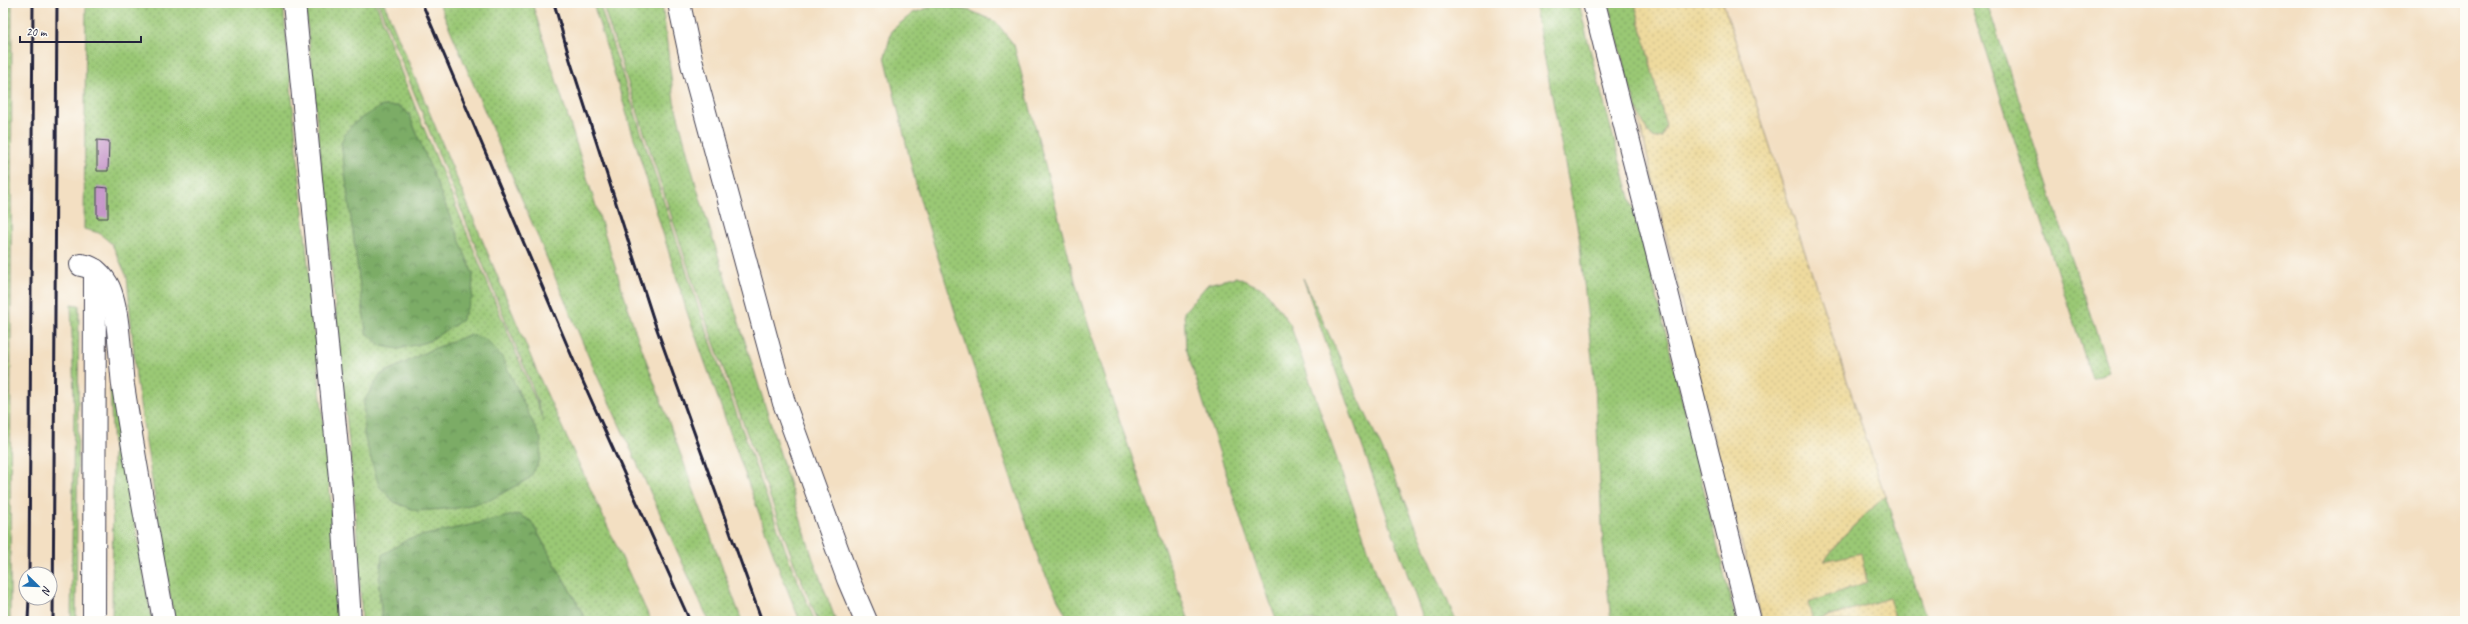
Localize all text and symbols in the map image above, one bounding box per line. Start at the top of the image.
scale bar [20,18,141,44]
text: 20 m [26,24,48,40]
north arrow [18,566,58,606]
text: N [39,584,55,598]

